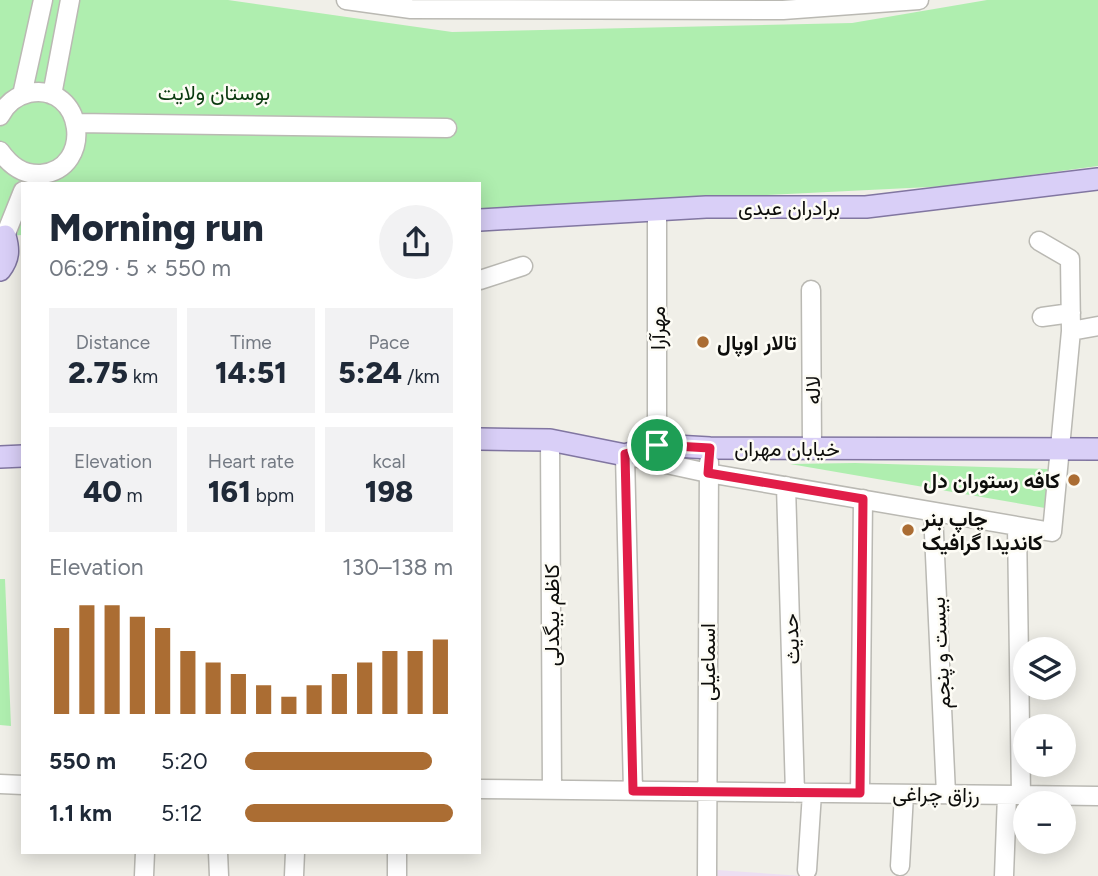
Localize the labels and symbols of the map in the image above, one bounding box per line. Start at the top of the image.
park label: بوستان ولایت [158,80,270,106]
street label: برادران عبدی [738,195,840,221]
street label: مهرآرا [645,306,671,350]
place label: تالار اوپال [717,330,797,357]
marker: تالار اوپال [695,334,711,350]
street label: لاله [800,376,825,404]
pin [627,415,687,475]
street label: خیابان مهران [734,436,840,462]
place label: کافه رستوران دل [923,468,1060,494]
marker: کافه رستوران دل [1066,472,1082,488]
place label: چاپ بنر کاندیدا گرافیک [921,506,1043,556]
marker: چاپ بنر کاندیدا گرافیک [900,522,916,538]
street label: کاظم بیگدلی [539,564,566,666]
street label: بیست و پنجم [925,596,957,710]
street label: حدیث [778,613,804,665]
street label: اسماعیلی [695,623,720,701]
street label: رزاق چراغی [892,781,980,809]

